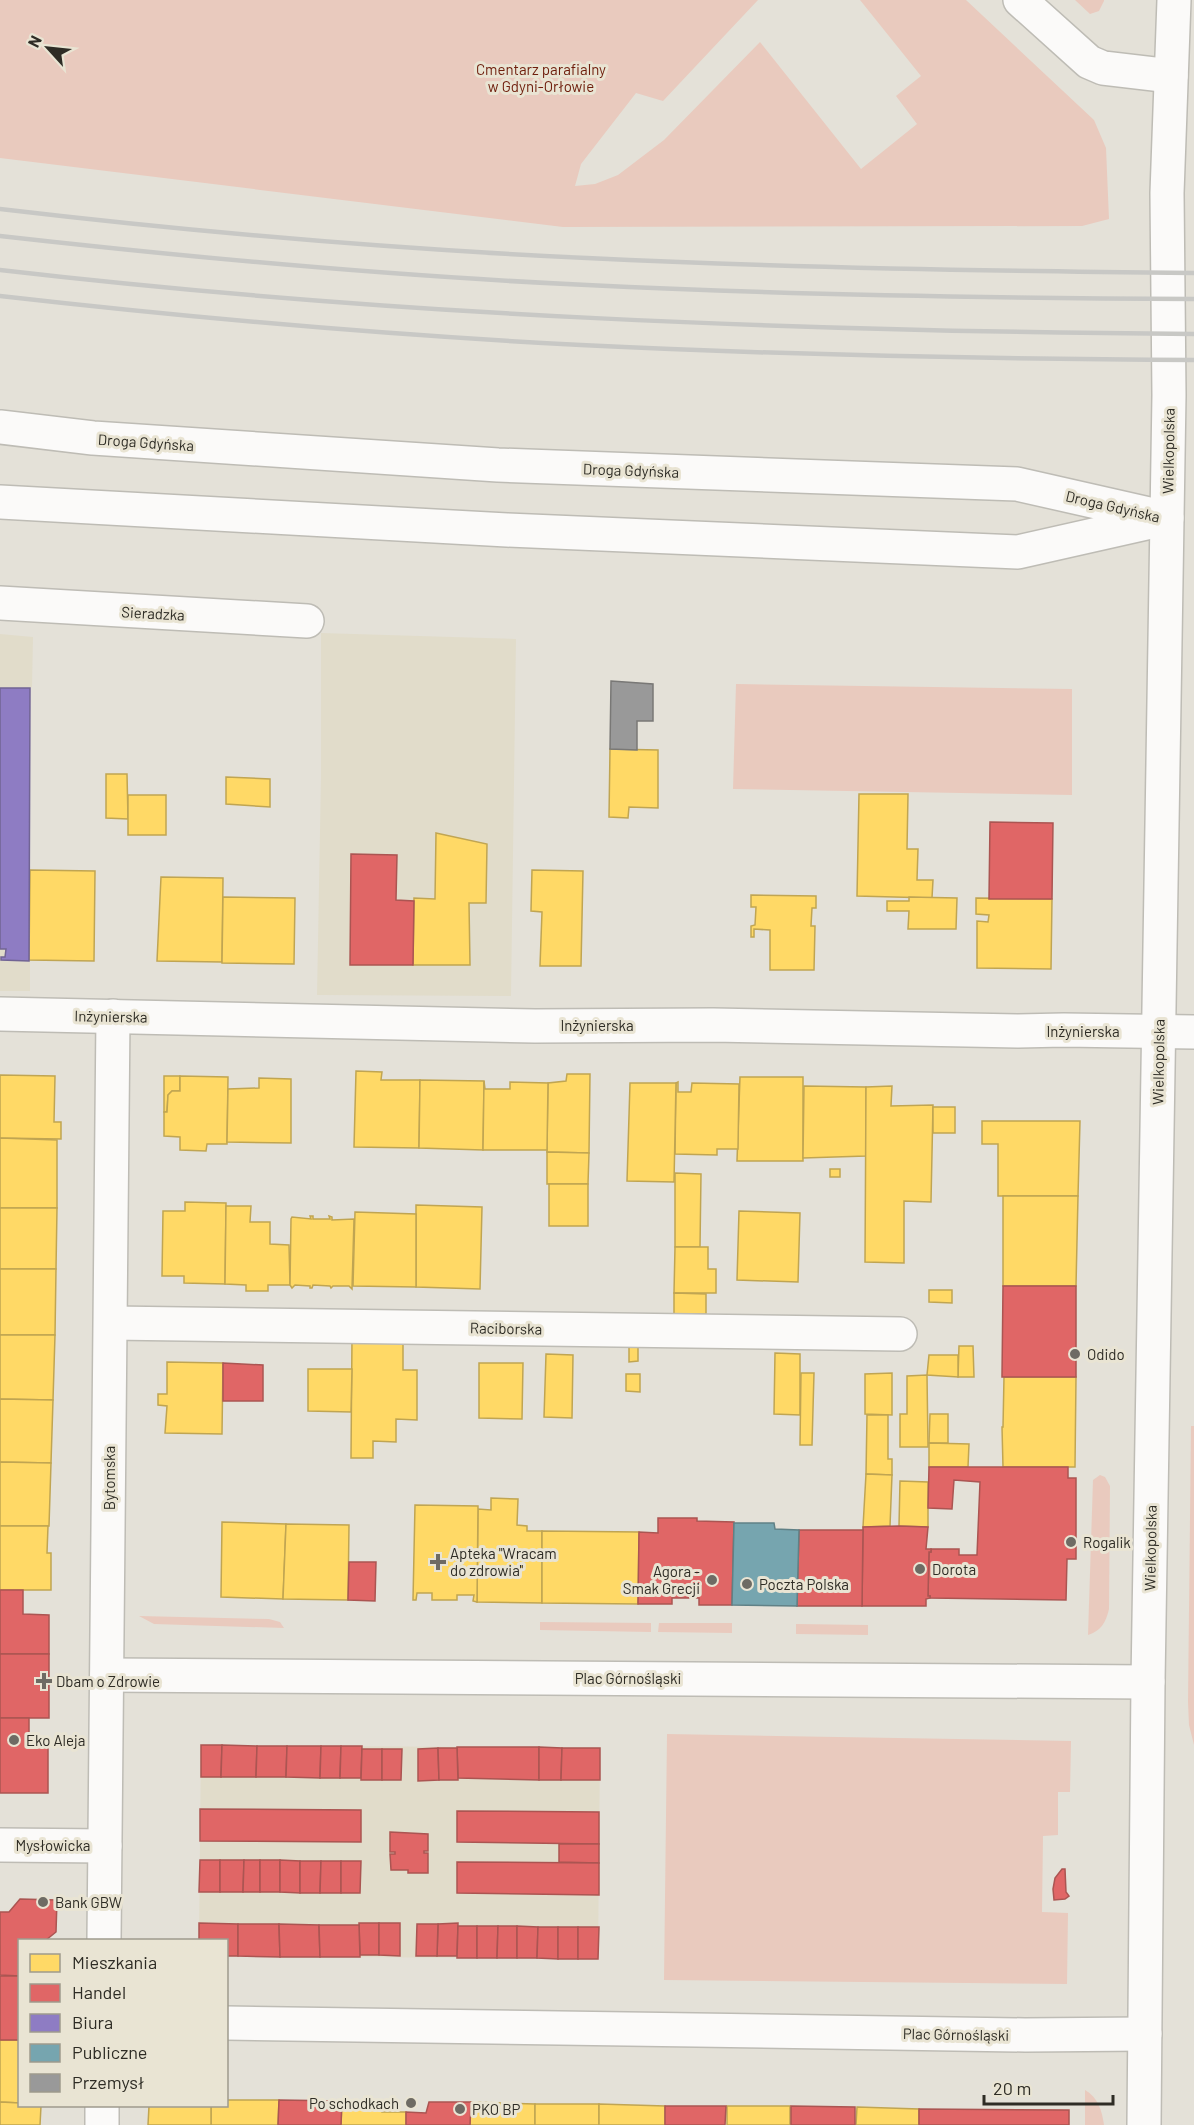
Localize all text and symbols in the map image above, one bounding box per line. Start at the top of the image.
north arrow [18,18,78,78]
text: N [23,32,45,50]
park label: Cmentarz parafialny w Gdyni-Orłowie [476,60,606,95]
street label: Wielkopolska [1158,408,1178,494]
street label: Droga Gdyńska [97,430,195,454]
street label: Droga Gdyńska [583,459,679,481]
street label: Droga Gdyńska [1064,486,1162,526]
street label: Sieradzka [121,602,185,624]
street label: Inżynierska [74,1006,148,1026]
street label: Inżynierska [560,1016,634,1034]
street label: Wielkopolska [1148,1019,1168,1105]
street label: Inżynierska [1046,1022,1120,1040]
street label: Raciborska [470,1318,542,1338]
place label: Odido [1087,1345,1125,1363]
marker: Odido [1068,1347,1082,1361]
street label: Bytomska [100,1446,118,1510]
street label: Wielkopolska [1140,1505,1160,1591]
place label: Rogalik [1083,1533,1131,1551]
marker: Rogalik [1064,1535,1078,1549]
place label: Apteka ''Wracam do zdrowia'' [450,1544,557,1579]
marker: Apteka ''Wracam do zdrowia'' [431,1555,445,1569]
place label: Dorota [932,1560,976,1578]
place label: Agora - Smak Grecji [623,1562,700,1597]
marker: Dorota [913,1562,927,1576]
marker: Agora - Smak Grecji [705,1573,719,1587]
place label: Poczta Polska [759,1575,849,1593]
marker: Poczta Polska [740,1577,754,1591]
street label: Plac Górnośląski [575,1669,681,1687]
place label: Dbam o Zdrowie [56,1672,160,1690]
marker: Dbam o Zdrowie [37,1674,51,1688]
place label: Eko Aleja [26,1731,85,1749]
marker: Eko Aleja [7,1733,21,1747]
street label: Mysłowicka [16,1836,90,1854]
place label: Bank GBW [55,1893,122,1911]
marker: Bank GBW [36,1895,50,1909]
legend [18,1939,228,2107]
text: Mieszkania [72,1951,157,1973]
text: Handel [72,1981,126,2003]
text: Biura [72,2011,113,2033]
street label: Plac Górnośląski [903,2024,1009,2044]
text: Publiczne [72,2041,147,2063]
scale bar [984,2068,1113,2106]
text: Przemysł [72,2071,144,2093]
text: 20 m [993,2077,1031,2099]
place label: Po schodkach [309,2094,399,2112]
marker: Po schodkach [404,2096,418,2110]
place label: PKO BP [472,2100,521,2118]
marker: PKO BP [453,2102,467,2116]

